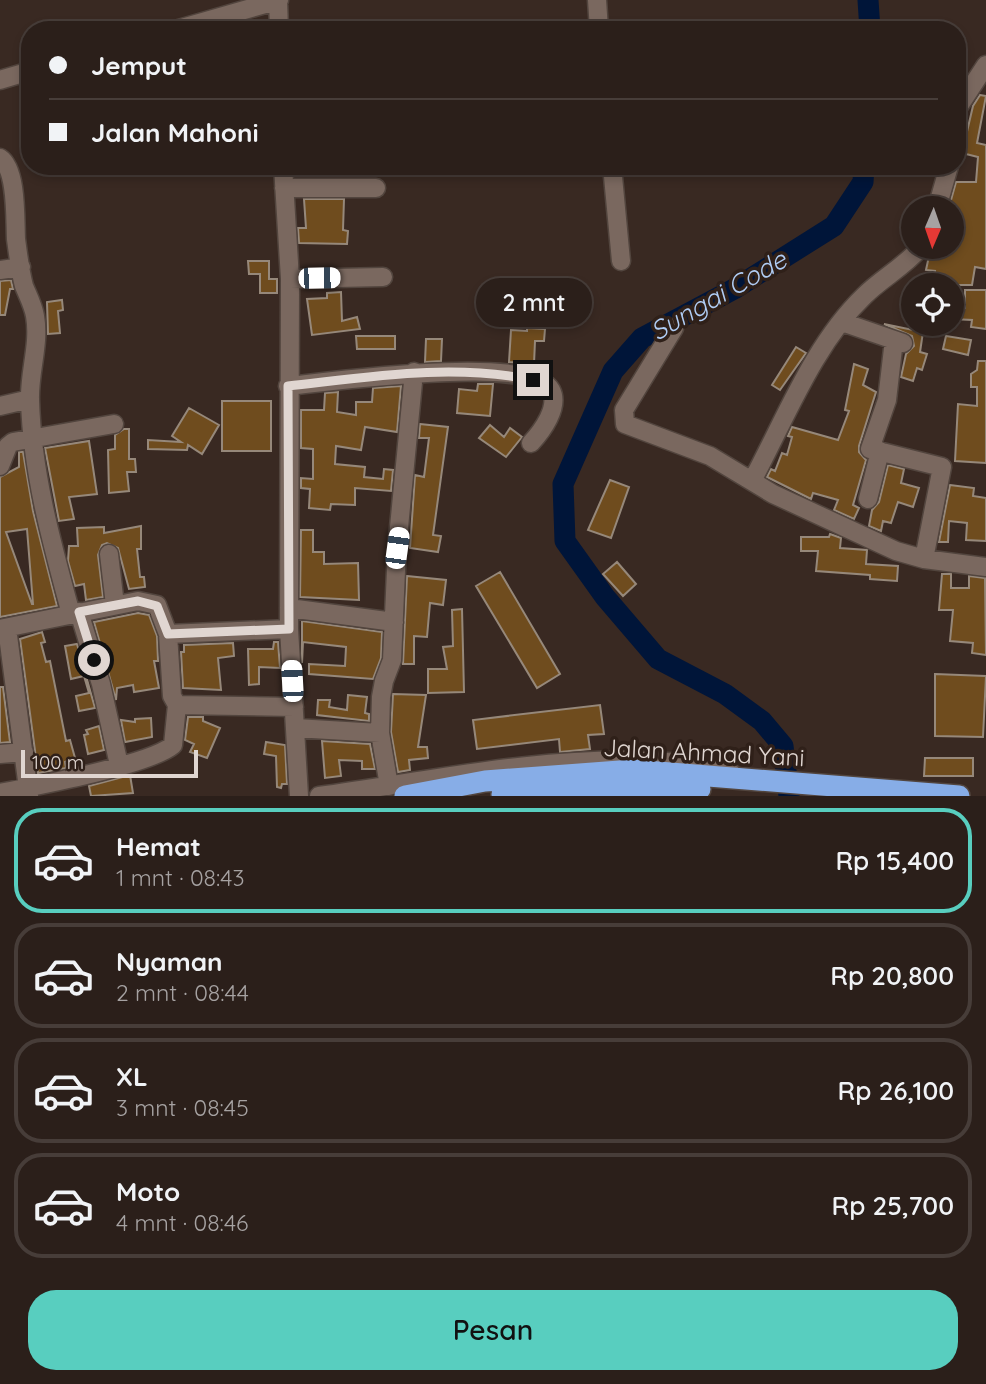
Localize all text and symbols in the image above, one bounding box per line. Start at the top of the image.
text: Jemput [91,49,187,82]
text: Jalan Mahoni [91,116,259,149]
north arrow [901,196,964,259]
map controls [901,196,964,336]
water label: Sungai Code [644,242,793,347]
car [298,267,341,289]
button: locate [901,273,964,336]
callout: 2 mnt [475,278,591,328]
text: 2 mnt [503,288,565,317]
route end [517,364,549,396]
car [384,526,411,570]
route start [78,644,110,676]
car [281,659,304,703]
street label: Jalan Ahmad Yani [603,732,805,772]
scale bar [21,747,198,779]
text: 100 m [32,750,84,774]
icon: car [32,829,95,892]
text: Hemat [116,830,201,863]
text: Rp 15,400 [835,844,954,877]
text: 1 mnt · 08:43 [116,863,244,892]
icon: car [32,944,95,1007]
text: Nyaman [116,945,223,978]
text: Rp 20,800 [830,959,954,992]
text: 2 mnt · 08:44 [116,978,249,1007]
icon: car [32,1059,95,1122]
text: XL [116,1060,148,1093]
text: Rp 26,100 [838,1074,954,1107]
text: 3 mnt · 08:45 [116,1093,249,1122]
icon: car [32,1174,95,1237]
text: Moto [116,1175,180,1208]
text: Rp 25,700 [832,1189,954,1222]
text: 4 mnt · 08:46 [116,1208,248,1237]
button: Pesan [28,1290,958,1370]

